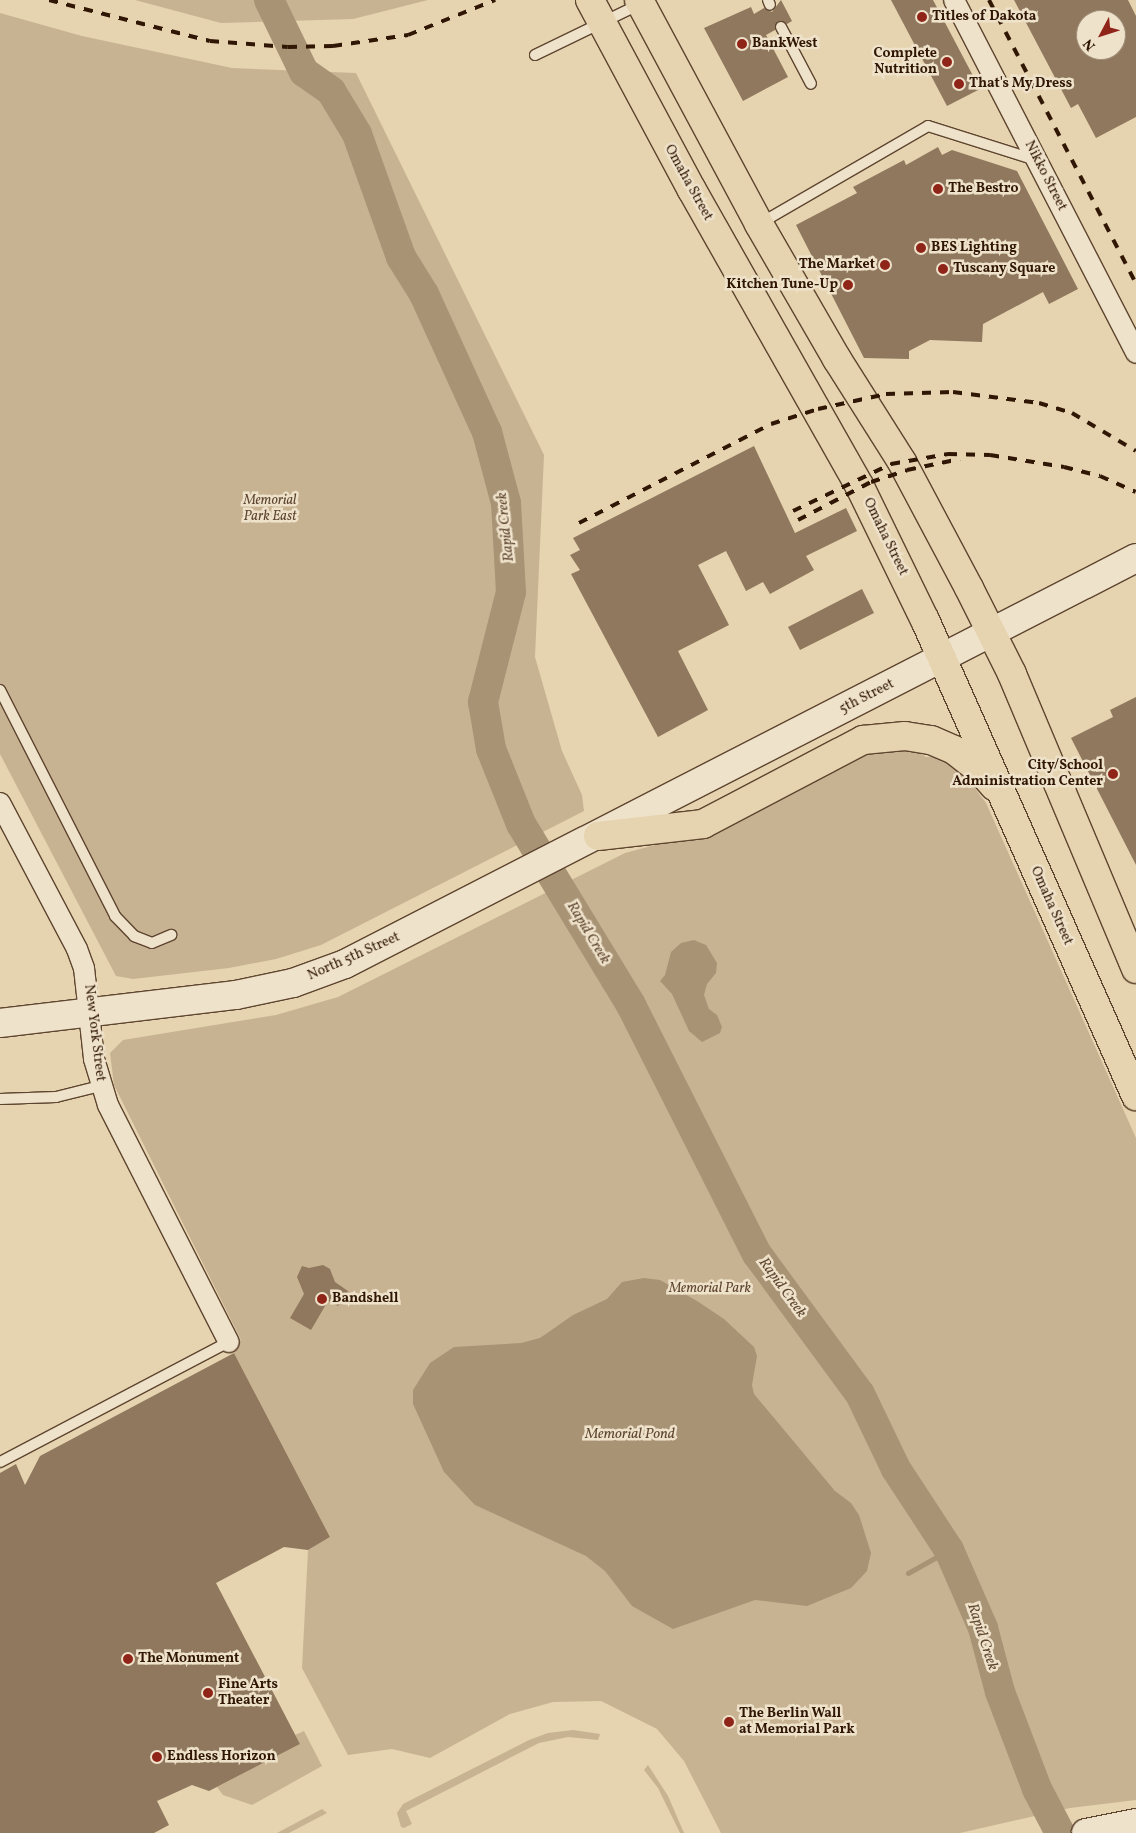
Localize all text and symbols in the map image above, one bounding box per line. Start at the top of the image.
place label: Titles of Dakota [932,9,1035,25]
north arrow [1076,10,1126,60]
marker: Titles of Dakota [916,11,928,23]
text: N [1079,34,1100,54]
place label: BankWest [752,36,817,52]
marker: BankWest [736,38,748,50]
place label: Complete Nutrition [873,46,937,78]
marker: Complete Nutrition [941,56,953,68]
place label: That's My Dress [969,76,1072,92]
marker: That's My Dress [953,78,965,90]
street label: Nikko Street [1020,138,1070,214]
street label: Omaha Street [660,142,716,224]
place label: The Bestro [948,181,1019,197]
marker: The Bestro [932,183,944,195]
place label: BES Lighting [931,240,1017,256]
marker: BES Lighting [915,242,927,254]
place label: The Market [799,257,875,273]
marker: The Market [879,259,891,271]
place label: Tuscany Square [953,261,1056,277]
marker: Tuscany Square [937,263,949,275]
place label: Kitchen Tune-Up [726,277,838,293]
marker: Kitchen Tune-Up [842,279,854,291]
water label: Rapid Creek [493,491,519,563]
park label: Memorial Park East [243,493,297,526]
street label: Omaha Street [859,495,911,579]
street label: 5th Street [837,676,897,718]
place label: City/School Administration Center [952,758,1103,790]
marker: City/School Administration Center [1107,768,1119,780]
street label: Omaha Street [1026,864,1076,948]
water label: Rapid Creek [562,899,614,967]
street label: North 5th Street [305,929,403,985]
street label: New York Street [80,983,108,1083]
water label: Rapid Creek [754,1255,810,1321]
park label: Memorial Park [669,1281,751,1297]
place label: Bandshell [332,1291,399,1307]
marker: Bandshell [316,1293,328,1305]
water label: Memorial Pond [585,1426,675,1444]
water label: Rapid Creek [963,1601,1001,1673]
place label: The Monument [138,1651,239,1667]
marker: The Monument [122,1653,134,1665]
place label: Fine Arts Theater [218,1677,278,1710]
marker: Fine Arts Theater [202,1687,214,1699]
place label: The Berlin Wall at Memorial Park [739,1706,855,1738]
marker: The Berlin Wall at Memorial Park [723,1716,735,1728]
place label: Endless Horizon [167,1749,276,1765]
marker: Endless Horizon [151,1751,163,1763]

